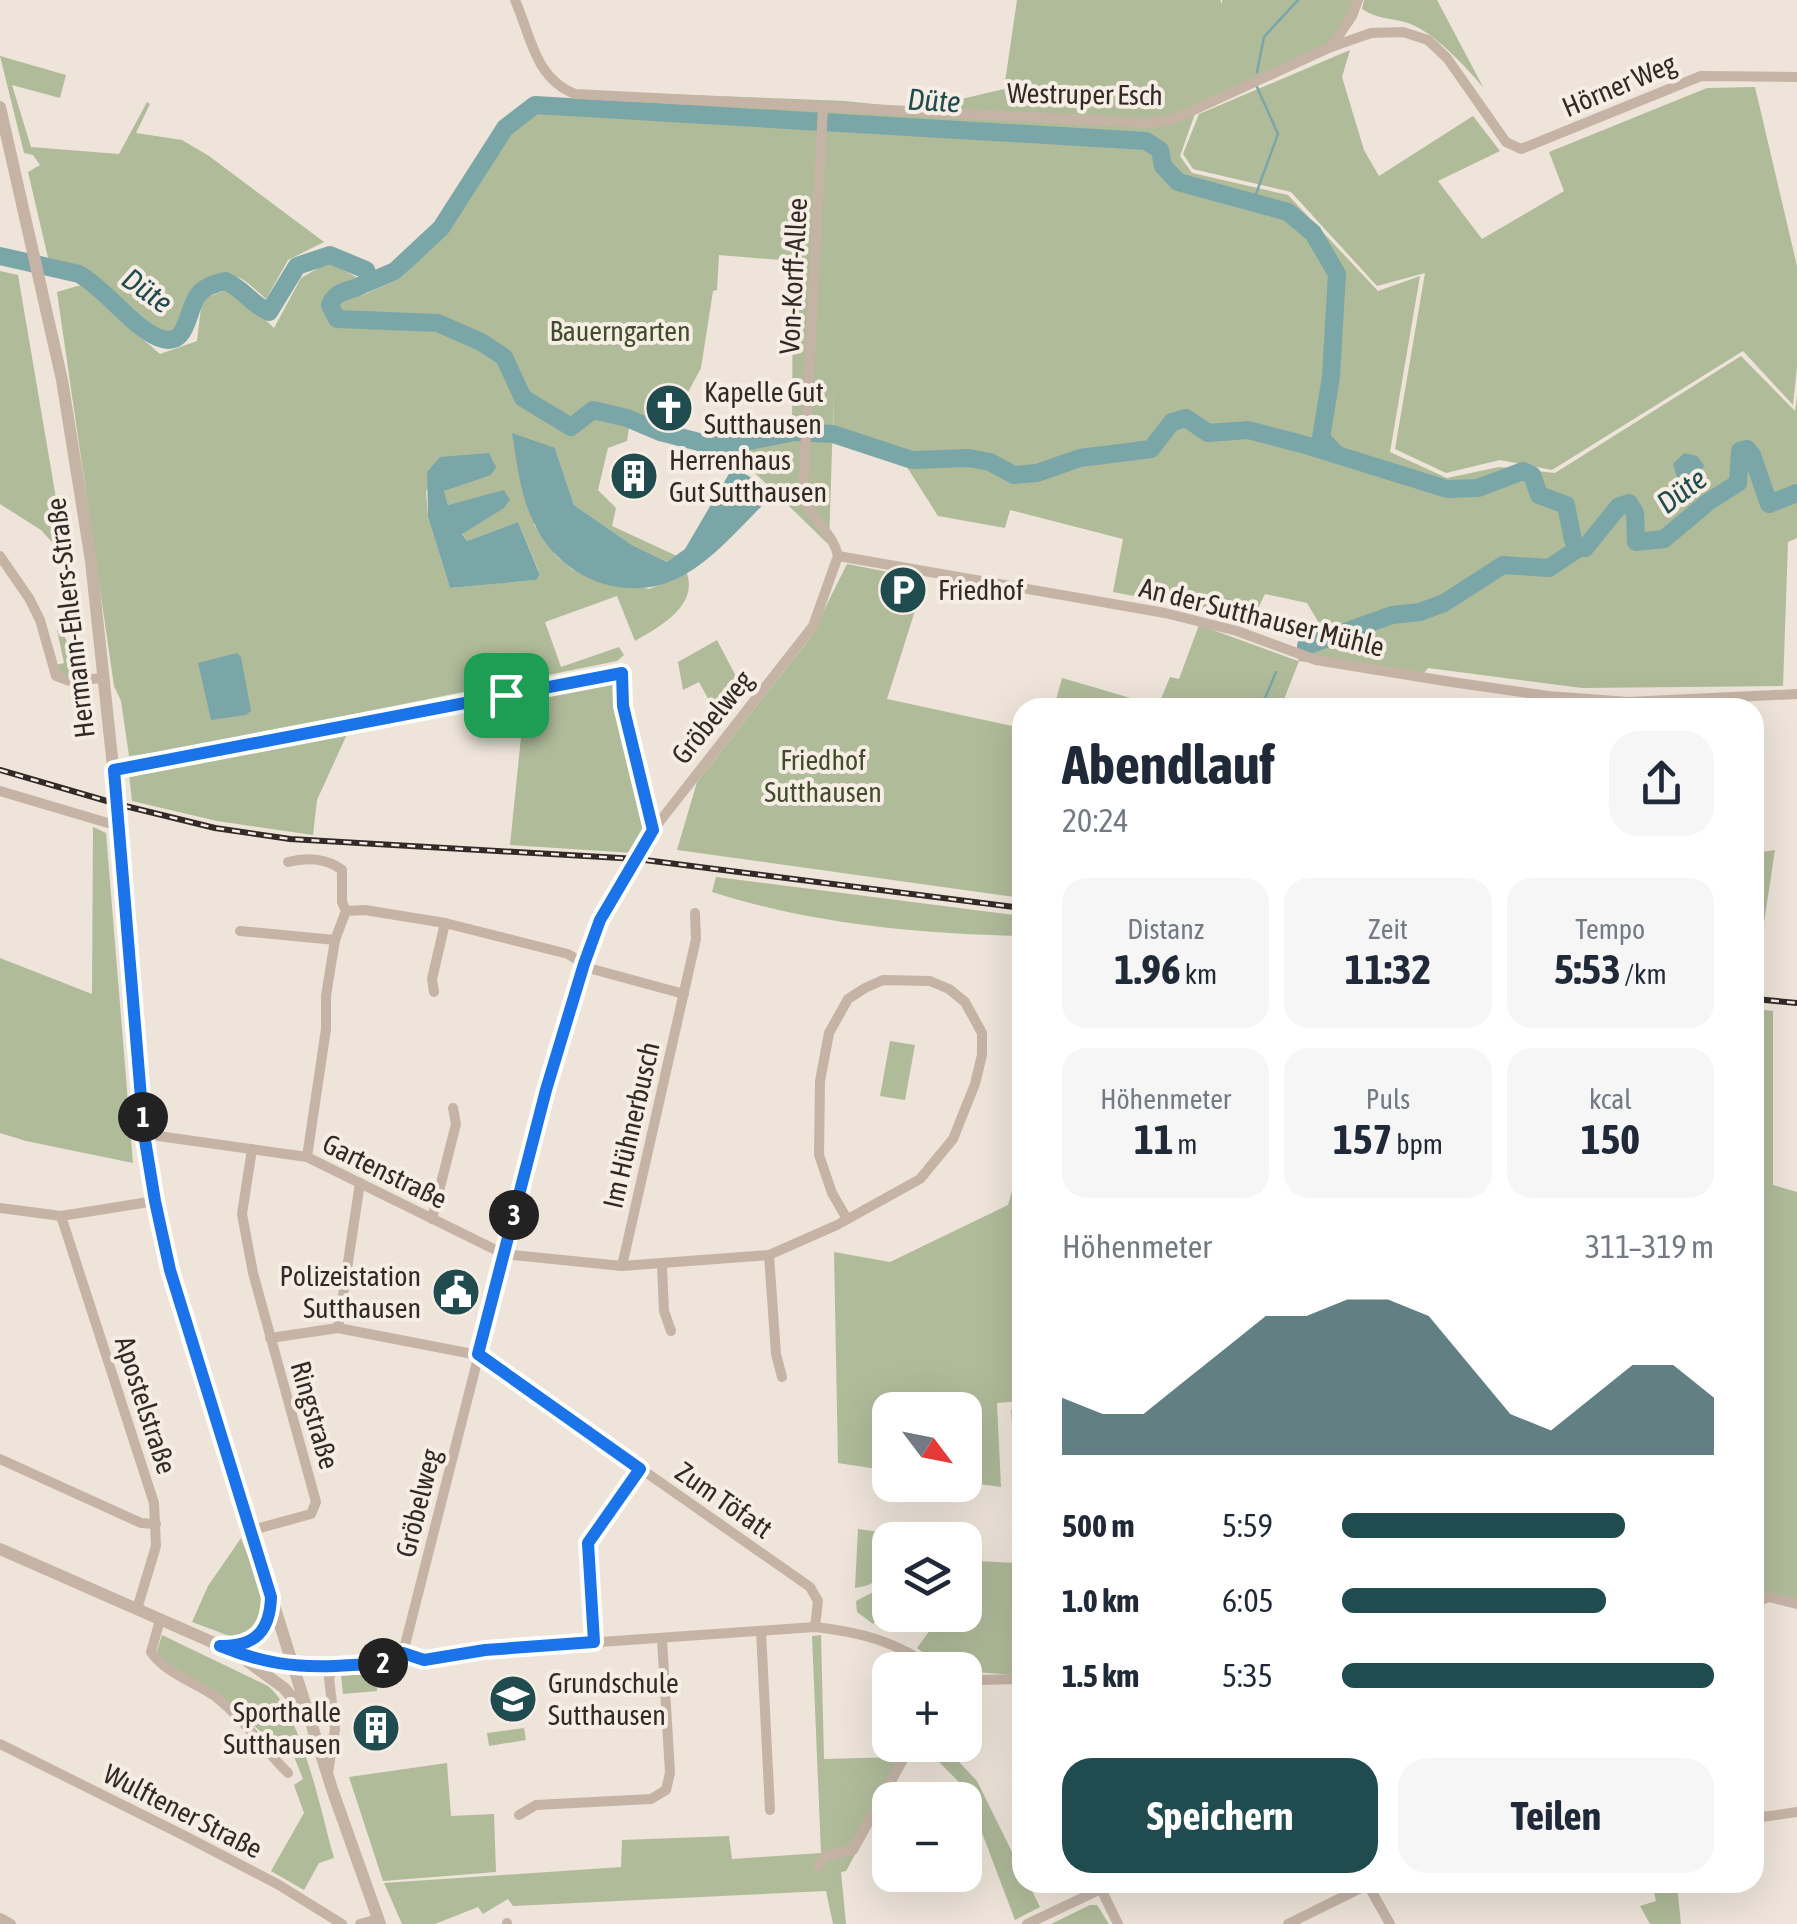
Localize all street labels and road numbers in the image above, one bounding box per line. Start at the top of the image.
street label: Hörner Weg [1557,47,1681,123]
street label: Westruper Esch [1007,77,1163,111]
street label: Von-Korff-Allee [773,197,813,355]
street label: Hermann-Ehlers-Straße [39,496,101,740]
street label: An der Sutthauser Mühle [1136,571,1388,663]
street label: Gröbelweg [665,664,759,770]
street label: Im Hühnerbusch [596,1039,666,1211]
street label: Gartenstraße [318,1127,452,1215]
street label: Apostelstraße [109,1332,183,1478]
street label: Ringstraße [284,1357,346,1473]
street label: Gröbelweg [389,1445,447,1561]
street label: Zum Töfatt [669,1455,779,1545]
street label: Wulftener Straße [98,1757,268,1865]

